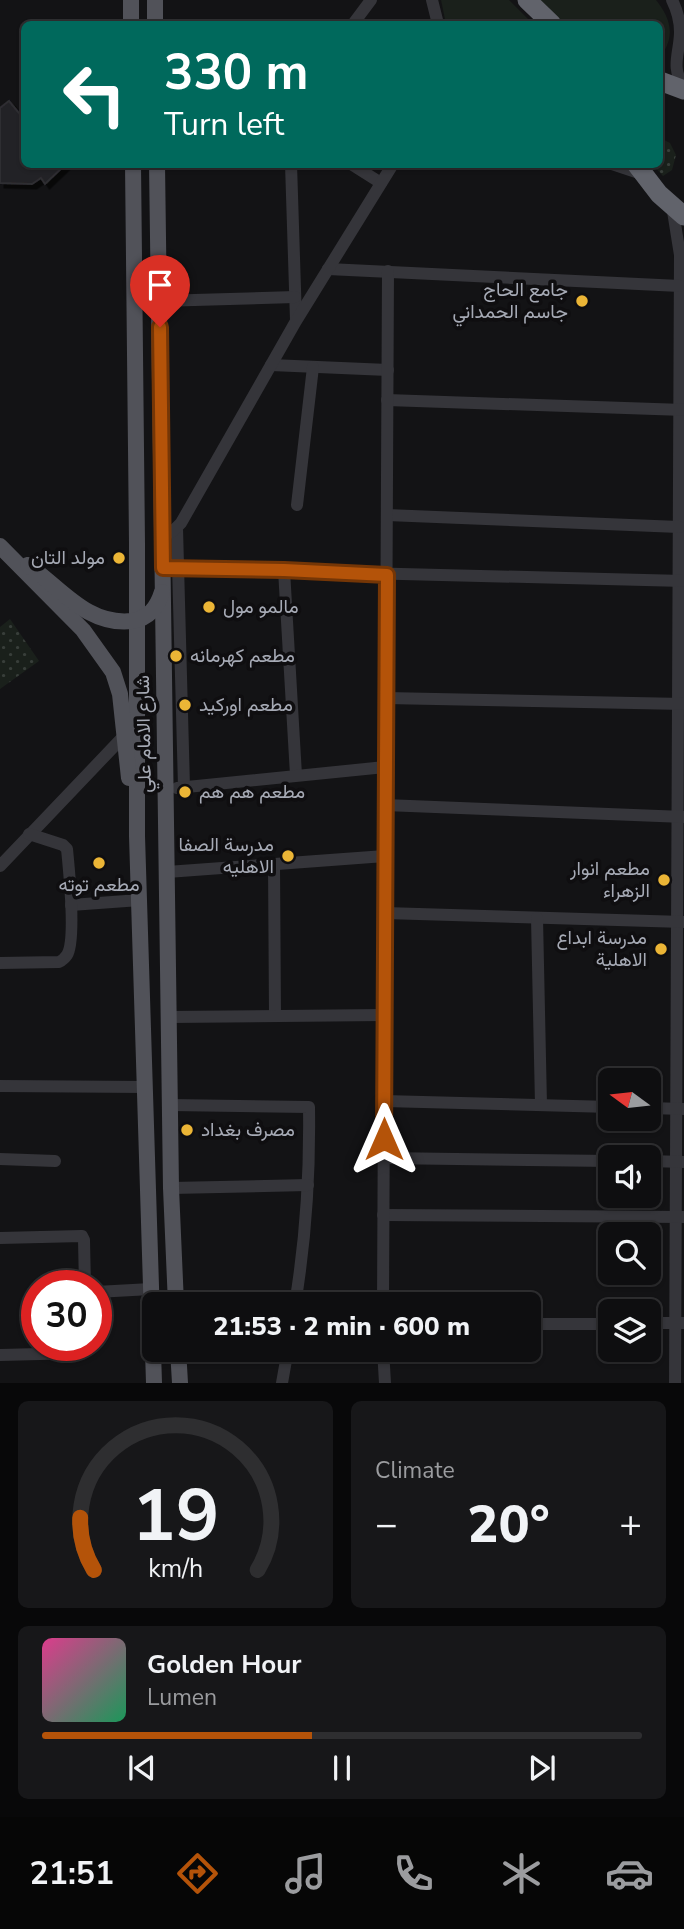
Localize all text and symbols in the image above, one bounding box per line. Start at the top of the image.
text: 330 m [164,39,308,106]
icon: left [49,49,140,140]
text: Turn left [164,103,284,146]
pin [130,255,190,327]
icon: arrive [141,266,179,304]
place label: جامع الحاج جاسم الحمداني [452,277,568,327]
marker: جامع الحاج جاسم الحمداني [574,293,590,309]
place label: مولد التان [31,545,105,571]
marker: مولد التان [111,550,127,566]
place label: مالمو مول [223,594,299,620]
marker: مالمو مول [201,599,217,615]
place label: مطعم كهرمانه [190,643,295,669]
marker: مطعم كهرمانه [168,648,184,664]
street label: شارع الامام علي [130,675,160,793]
place label: مطعم اوركيد [199,692,293,718]
marker: مطعم اوركيد [177,697,193,713]
place label: مطعم هم هم [199,779,305,805]
marker: مطعم هم هم [177,784,193,800]
place label: مدرسة الصفا الاهليه [178,832,274,880]
marker: مدرسة الصفا الاهليه [280,848,296,864]
marker: مطعم توته [91,855,107,871]
place label: مطعم انوار الزهراء [569,856,650,904]
place label: مطعم توته [58,872,140,898]
marker: مطعم انوار الزهراء [656,872,672,888]
place label: مدرسة ابداع الاهلية [557,925,647,973]
marker: مدرسة ابداع الاهلية [653,941,669,957]
north arrow [598,1068,662,1130]
map controls [598,1068,661,1362]
position arrow [347,1102,421,1176]
place label: مصرف بغداد [201,1117,295,1143]
marker: مصرف بغداد [179,1122,195,1138]
button: sound [598,1145,661,1208]
button: search [598,1222,661,1285]
speed limit sign: 30 [21,1270,112,1361]
button: layers [598,1299,661,1362]
text: 21:53 · 2 min · 600 m [213,1309,470,1344]
text: Climate [375,1455,455,1486]
text: 19 [132,1467,219,1567]
text: 20° [467,1489,550,1560]
text: − [375,1499,398,1550]
text: + [619,1499,642,1550]
text: km/h [148,1552,203,1586]
text: Golden Hour [147,1647,302,1682]
text: Lumen [147,1682,217,1713]
icon: previous [123,1749,161,1787]
icon: pause [323,1749,361,1787]
icon: next [523,1749,561,1787]
icon: directions [173,1849,222,1898]
icon: music [281,1849,330,1898]
icon: phone [389,1849,438,1898]
icon: climate [497,1849,546,1898]
icon: car [605,1849,654,1898]
text: 21:51 [30,1852,114,1895]

